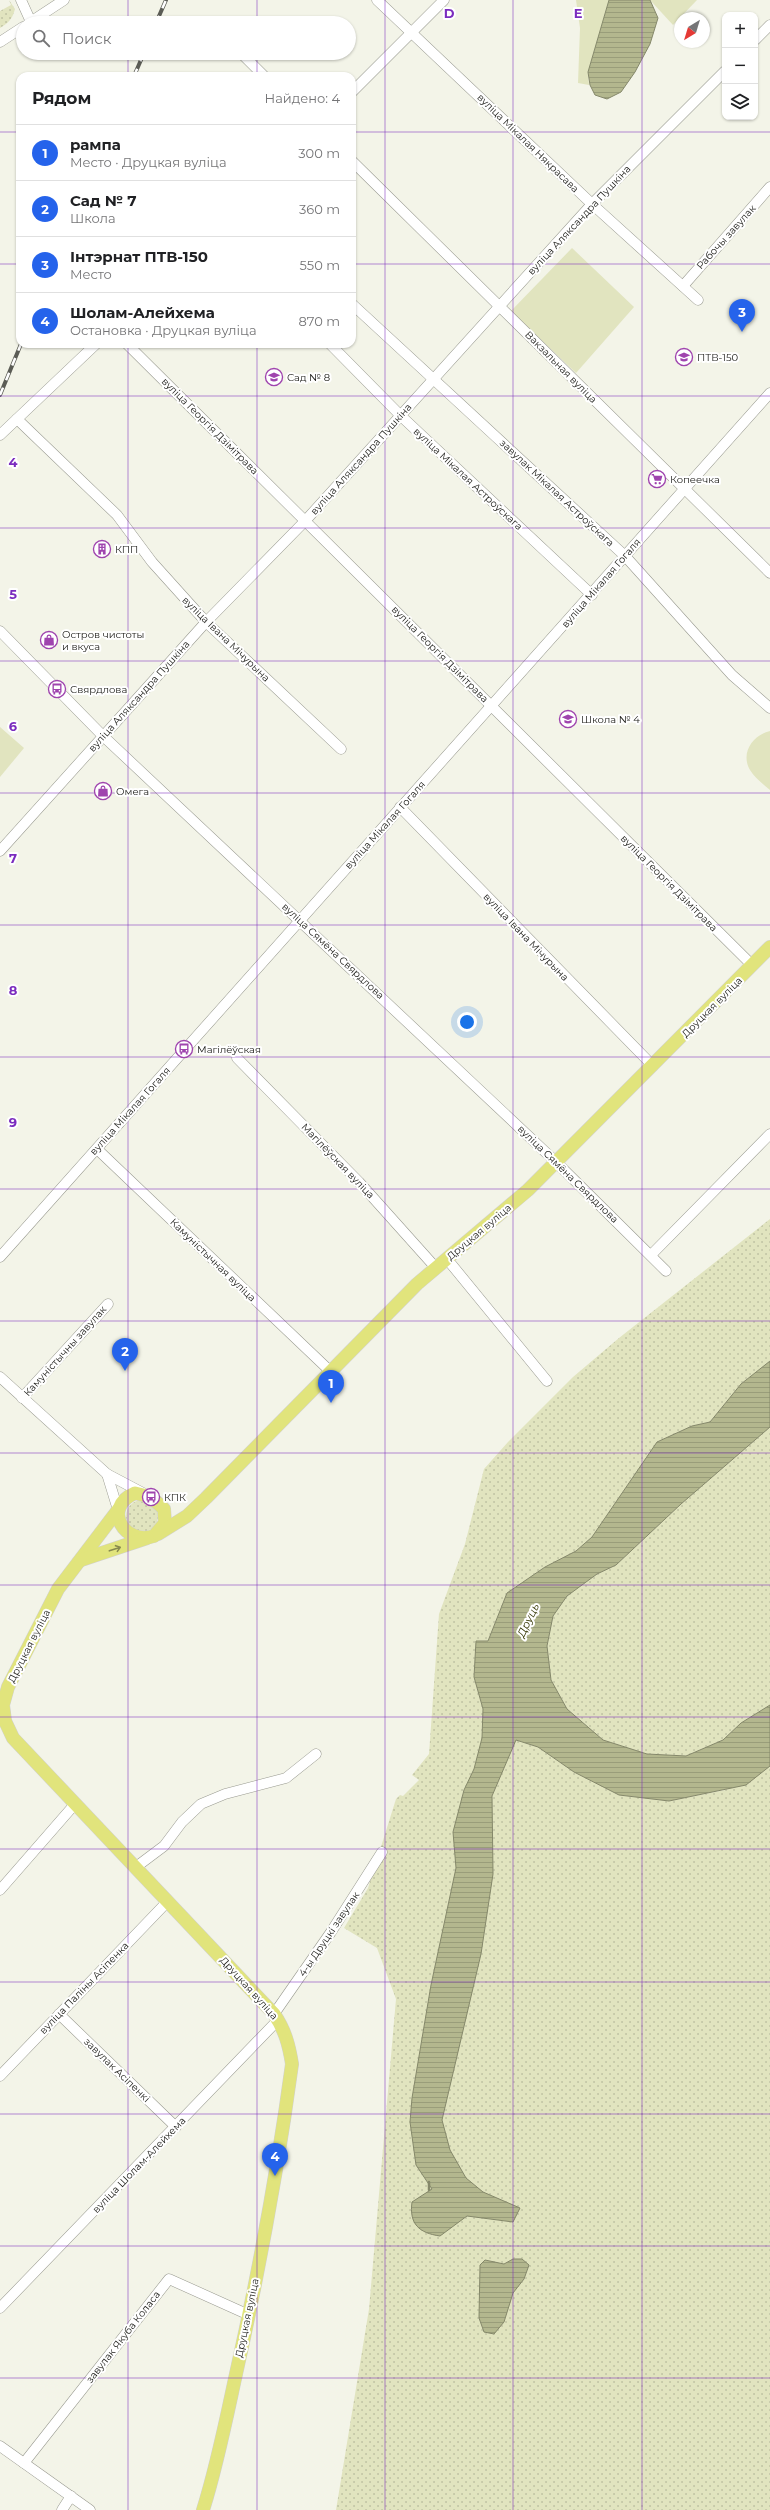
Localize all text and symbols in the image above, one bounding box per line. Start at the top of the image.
text: D [444,5,455,21]
text: E [574,5,583,21]
north arrow [674,12,710,48]
map controls [722,12,758,120]
button: + [722,12,758,48]
search box [16,16,356,60]
icon: search [30,27,52,49]
text: Поиск [62,29,111,48]
button: − [722,48,758,84]
button: layers [722,84,758,120]
text: Рядом [32,88,91,108]
text: Найдено: 4 [265,90,340,106]
street label: вуліца Мікалая Някрасава [474,91,582,195]
text: рампа [70,135,121,154]
text: 1 [42,145,48,161]
text: 300 m [298,145,340,161]
text: Место · Друцкая вуліца [70,154,227,170]
street label: вуліца Аляксандра Пушкіна [525,162,633,278]
text: Сад № 7 [70,191,136,210]
text: 2 [41,201,49,217]
text: 360 m [299,201,340,217]
street label: Рабочы завулак [693,202,759,272]
text: Школа [70,210,116,226]
text: Інтэрнат ПТВ-150 [70,247,208,266]
text: 3 [41,257,49,273]
text: 550 m [300,257,340,273]
text: Место [70,266,112,282]
pin: 3 [729,299,755,332]
text: Шолам-Алейхема [70,303,215,322]
text: 4 [41,313,49,329]
text: 870 m [299,313,340,329]
text: Остановка · Друцкая вуліца [70,322,257,338]
street label: Вакзальная вуліца [522,328,600,406]
school or university icon: ПТВ-150 [674,347,694,367]
place label: ПТВ-150 [697,351,739,364]
school or university icon: Сад № 8 [264,367,284,387]
place label: Сад № 8 [287,371,330,384]
street label: вуліца Георгія Дзімітрава [159,375,261,477]
street label: вуліца Аляксандра Пушкіна [308,401,414,517]
street label: вуліца Мікалая Астроўскага [411,425,525,533]
street label: завулак Мікалая Астроўскага [497,436,617,550]
text: 4 [9,454,18,470]
supermarket icon: Копеечка [647,469,667,489]
place label: Копеечка [670,473,720,486]
street label: вуліца Мікалая Гогаля [559,536,643,630]
building icon: КПП [92,539,112,559]
place label: КПП [115,543,138,556]
text: 5 [9,586,17,602]
street label: вуліца Івана Мічурына [179,594,273,684]
street label: вуліца Георгія Дзімітрава [389,603,491,705]
place label: Остров чистоты и вкуса [62,628,144,653]
shop icon: Остров чистоты и вкуса [39,630,59,650]
street label: вуліца Аляксандра Пушкіна [86,638,192,754]
bus stop icon: Свярдлова [47,679,67,699]
place label: Свярдлова [70,683,127,696]
school or university icon: Школа № 4 [558,709,578,729]
place label: Школа № 4 [581,713,640,726]
text: 6 [9,718,18,734]
street label: вуліца Мікалая Гогаля [342,778,428,872]
shop icon: Омега [93,781,113,801]
place label: Омега [116,785,149,798]
street label: вуліца Георгія Дзімітрава [618,832,720,934]
text: 7 [9,850,17,866]
street label: вуліца Івана Мічурына [481,890,571,984]
street label: вуліца Сямёна Свярдлова [279,900,387,1002]
street label: Друцкая вуліца [679,974,745,1040]
text: 8 [9,982,18,998]
your location [457,1012,477,1032]
bus stop icon: Магілёўская [174,1039,194,1059]
place label: Магілёўская [197,1043,261,1056]
street label: вуліца Мікалая Гогаля [87,1064,173,1158]
text: 9 [9,1114,17,1130]
street label: Магілёўская вуліца [299,1121,377,1201]
street label: вуліца Сямёна Свярдлова [515,1122,621,1226]
street label: Друцкая вуліца [444,1201,514,1263]
street label: Камуністычная вуліца [167,1216,259,1304]
street label: Камуністычны завулак [21,1303,109,1399]
pin: 2 [112,1338,138,1371]
pin: 1 [318,1370,344,1403]
bus stop icon: КПК [141,1487,161,1507]
place label: КПК [164,1491,186,1504]
one-way arrow [108,1545,121,1552]
water label: Друць [513,1601,542,1640]
street label: Друцкая вуліца [5,1607,53,1685]
street label: 4-ы Друцкі завулак [296,1889,362,1979]
street label: вуліца Паліны Асіпенка [37,1939,131,2037]
street label: Друцкая вуліца [217,1954,281,2022]
street label: завулак Асіпенкі [81,2035,153,2105]
street label: вуліца Шолам-Алейхема [90,2114,188,2216]
pin: 4 [262,2143,288,2176]
street label: Друцкая вуліца [232,2277,262,2359]
street label: завулак Якуба Коласа [83,2288,163,2386]

